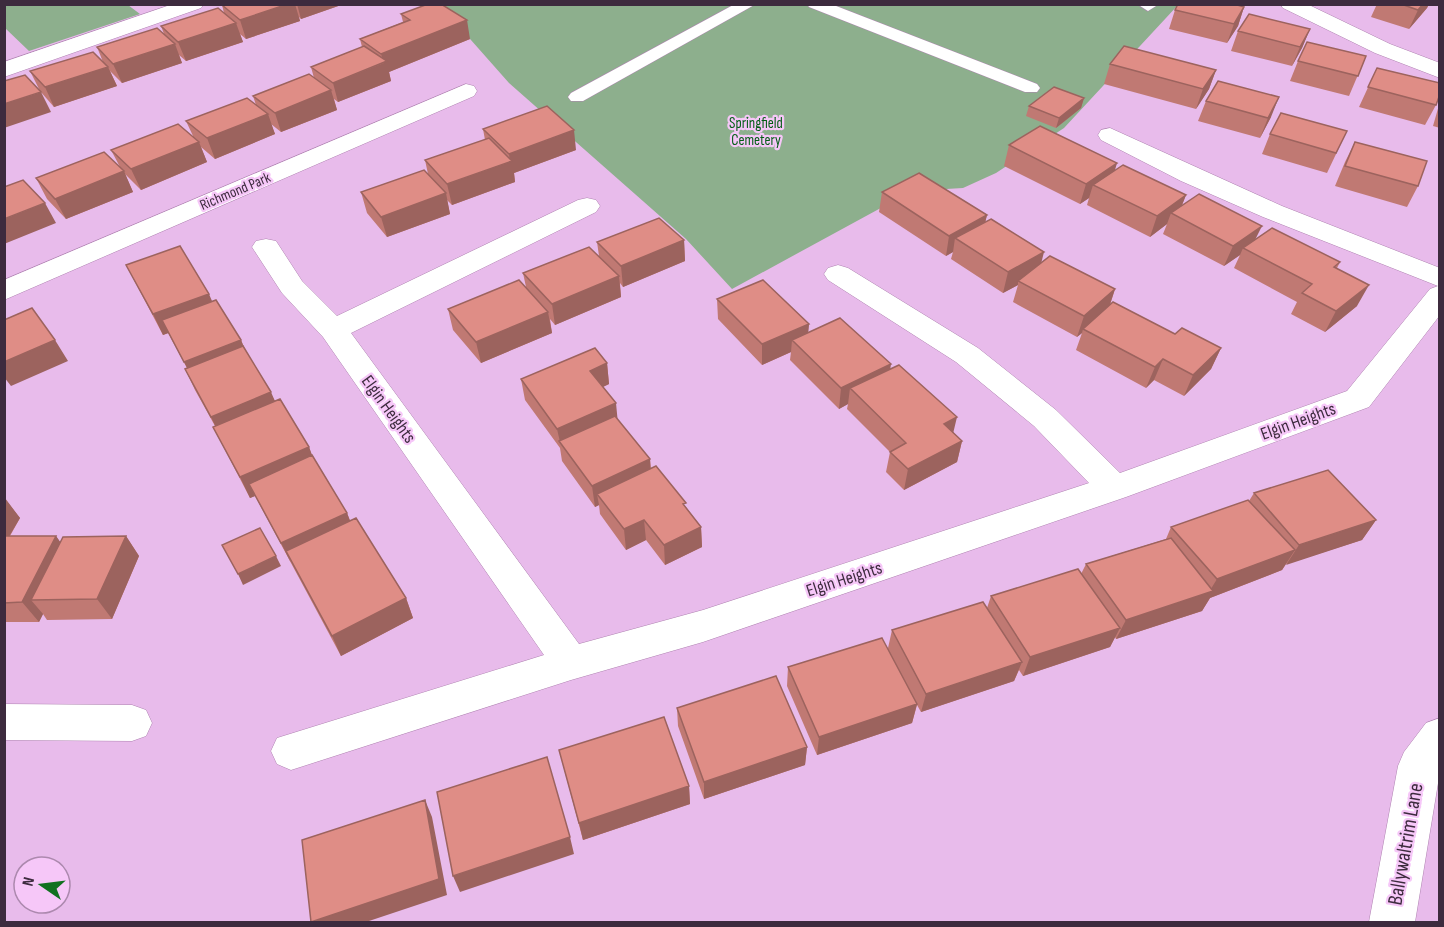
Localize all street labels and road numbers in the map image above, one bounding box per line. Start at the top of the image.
street label: Richmond Park [197,168,274,215]
street label: Elgin Heights [357,371,420,447]
street label: Elgin Heights [1258,398,1339,445]
street label: Elgin Heights [804,557,885,602]
street label: Ballywaltrim Lane [1382,781,1429,907]

